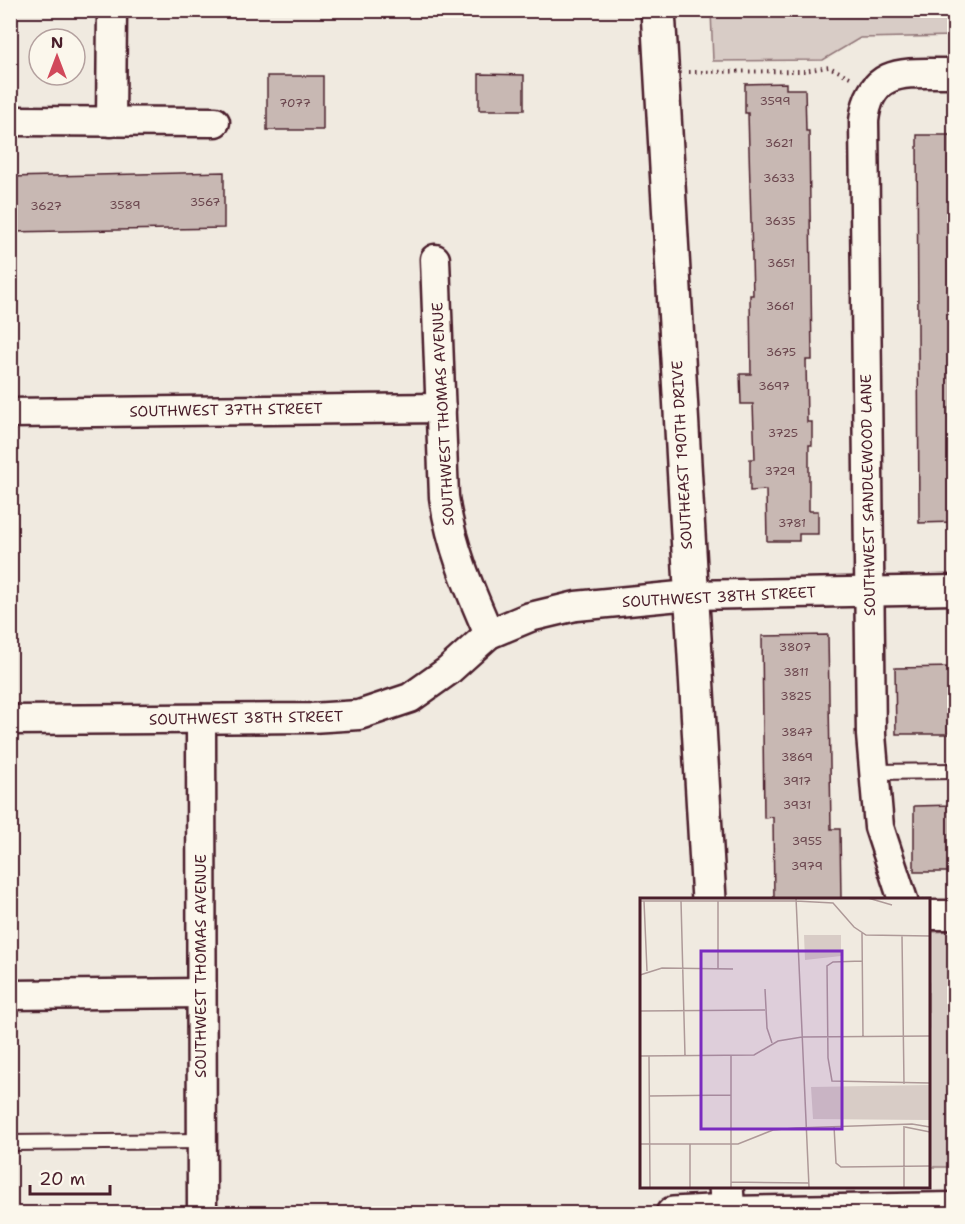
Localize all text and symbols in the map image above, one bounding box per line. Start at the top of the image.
north arrow [27,27,87,87]
text: N [51,32,63,53]
house number: 3599 [759,93,791,109]
house number: 7077 [279,95,311,111]
house number: 3621 [765,135,793,151]
house number: 3633 [763,170,795,186]
house number: 3567 [190,194,220,210]
house number: 3589 [109,197,141,213]
house number: 3627 [30,198,62,214]
house number: 3635 [764,213,796,229]
house number: 3651 [767,255,795,271]
house number: 3661 [766,298,794,314]
street label: SOUTHWEST THOMAS AVENUE [427,302,459,526]
house number: 3675 [766,344,796,360]
street label: SOUTHEAST 190TH DRIVE [667,360,697,550]
street label: SOUTHWEST SANDLEWOOD LANE [856,374,880,616]
house number: 3697 [758,378,790,394]
street label: SOUTHWEST 37TH STREET [129,398,323,422]
house number: 3725 [768,425,798,441]
house number: 3729 [765,463,795,479]
house number: 3781 [778,515,806,531]
street label: SOUTHWEST 38TH STREET [622,582,816,612]
house number: 3807 [779,639,811,655]
house number: 3811 [783,664,809,680]
house number: 3825 [780,688,812,704]
street label: SOUTHWEST 38TH STREET [149,706,343,730]
house number: 3847 [781,724,813,740]
house number: 3869 [781,749,813,765]
house number: 3917 [783,773,811,789]
house number: 3931 [783,797,811,813]
house number: 3955 [792,833,822,849]
street label: SOUTHWEST THOMAS AVENUE [191,854,211,1078]
house number: 3979 [791,858,823,874]
inset map [640,898,929,1188]
scale bar [30,1158,110,1196]
text: 20 m [39,1167,85,1191]

